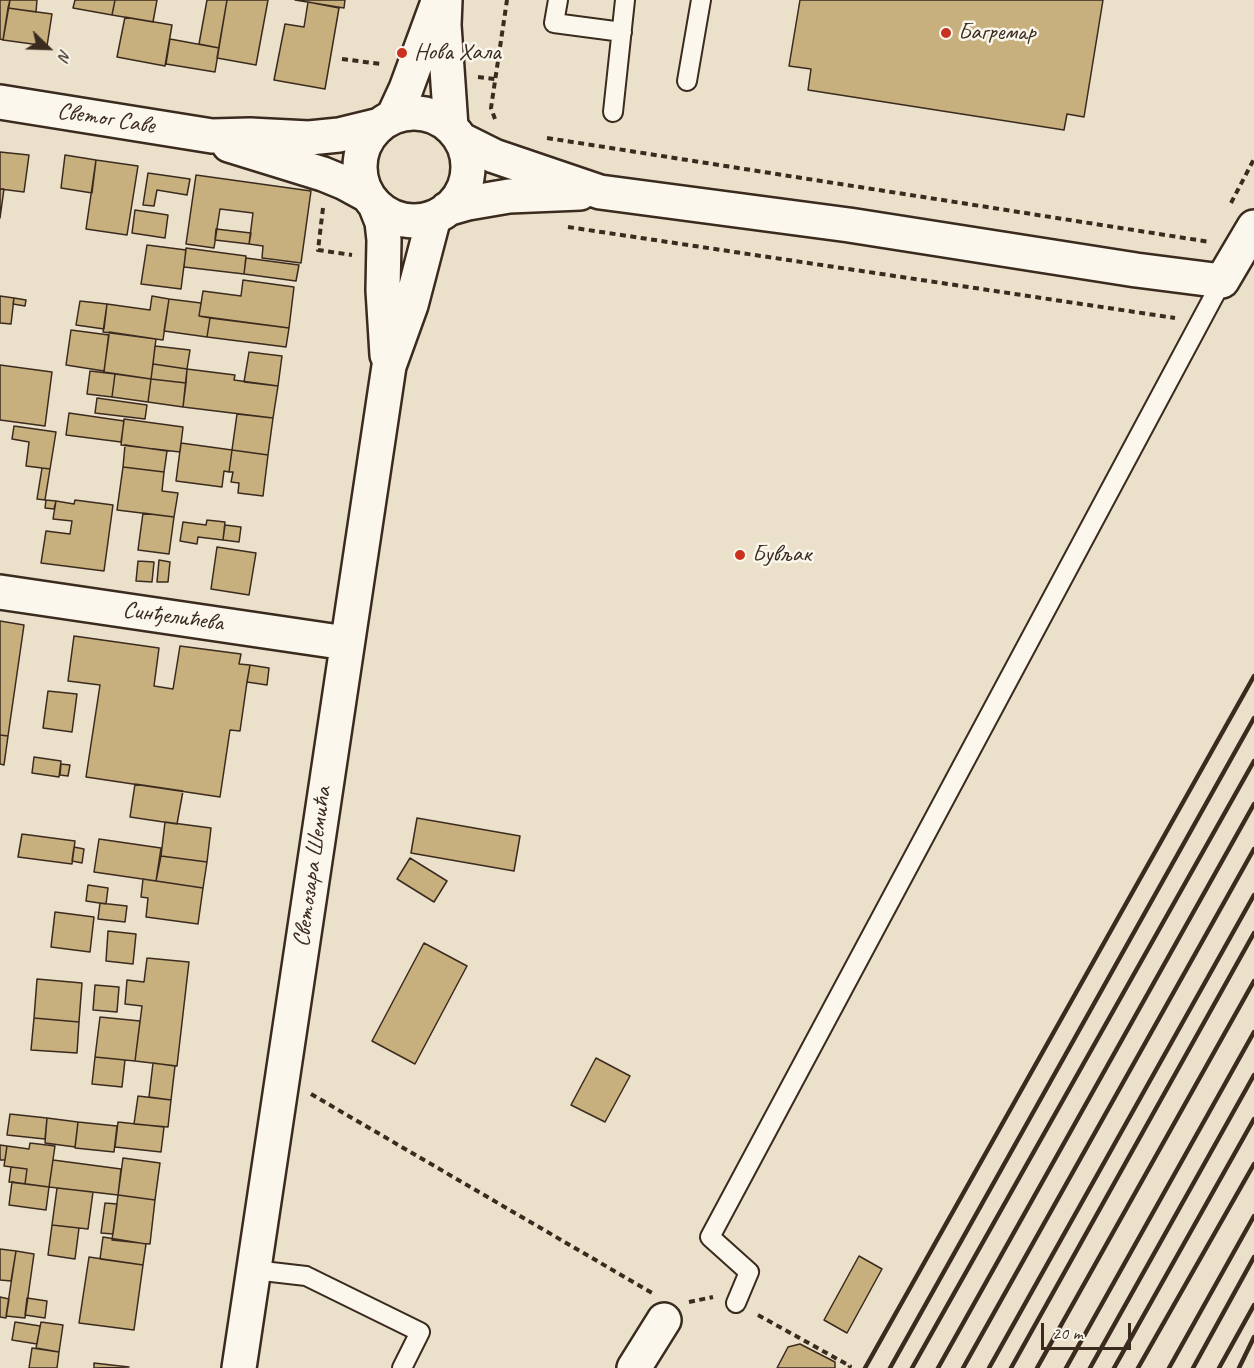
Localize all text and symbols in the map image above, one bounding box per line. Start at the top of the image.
north arrow [18,18,78,78]
place label: Багремар [958,19,1036,47]
marker: Багремар [939,26,953,40]
place label: Нова Хала [414,39,501,67]
marker: Нова Хала [395,46,409,60]
text: N [53,47,76,63]
street label: Светог Саве [55,97,157,141]
place label: Бувљак [752,541,811,569]
marker: Бувљак [733,548,747,562]
street label: Синђелићева [121,596,225,638]
street label: Светозара Шемића [288,785,338,949]
scale bar [1044,1311,1134,1349]
text: 20 m [1052,1322,1083,1344]

